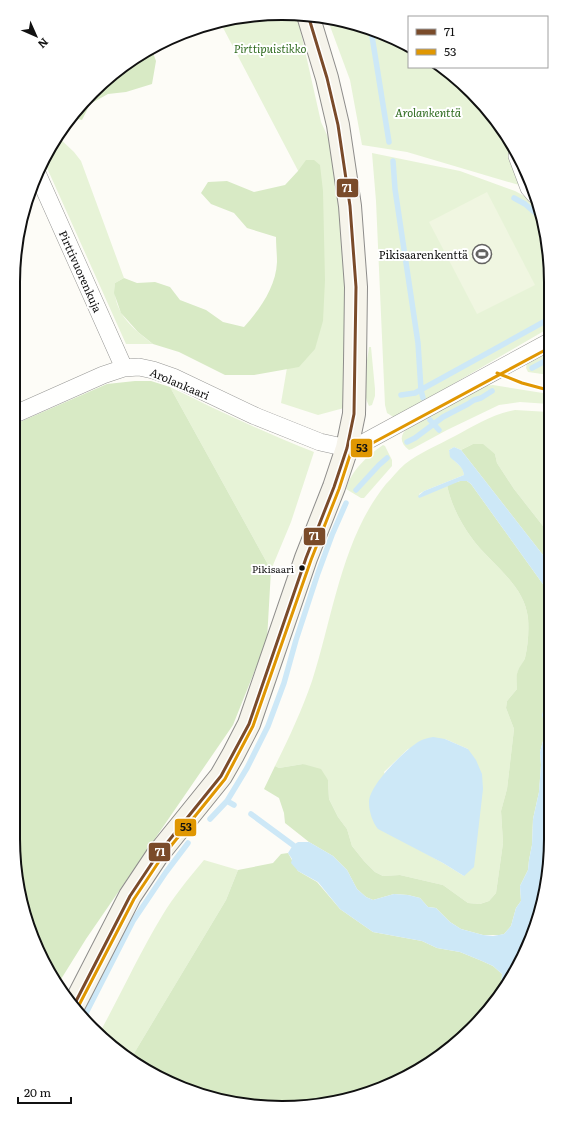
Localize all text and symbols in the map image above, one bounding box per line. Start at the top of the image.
north arrow [16,16,56,56]
legend [408,16,548,68]
text: 71 [444,22,455,40]
text: N [35,35,53,53]
park label: Pirttipuistikko [234,40,306,56]
text: 53 [444,42,457,60]
park label: Arolankenttä [395,104,462,120]
line badge: 71 [336,178,359,198]
text: 71 [342,179,353,195]
street label: Pirttivuorenkuja [56,227,106,315]
sports icon: Pikisaarenkenttä [471,243,493,265]
place label: Pikisaarenkenttä [379,246,468,262]
street label: Arolankaari [148,363,213,403]
line badge: 53 [350,438,373,458]
text: 53 [356,439,368,455]
line badge: 71 [303,527,326,546]
text: 71 [309,527,320,543]
place label: Pikisaari [252,561,295,576]
marker: Pikisaari [297,563,307,573]
line badge: 53 [174,818,197,837]
text: 53 [180,818,192,834]
line badge: 71 [148,842,171,862]
text: 71 [155,843,166,859]
scale bar [18,1079,71,1105]
text: 20 m [24,1083,51,1101]

